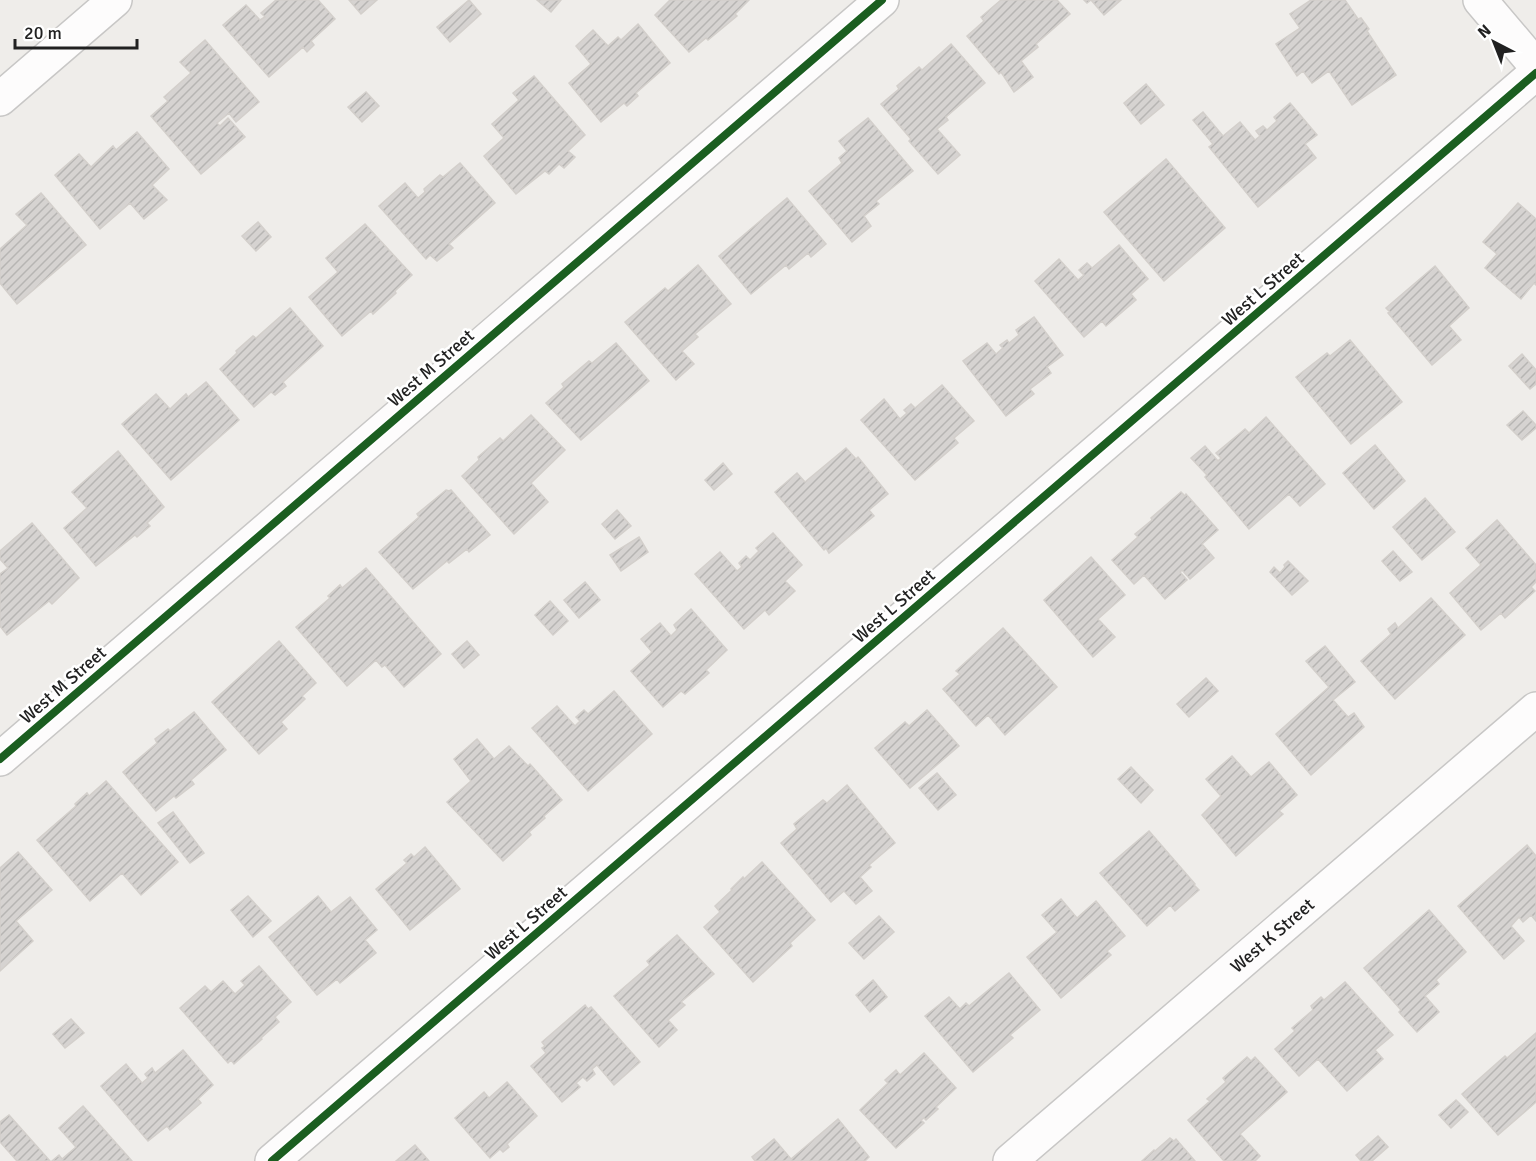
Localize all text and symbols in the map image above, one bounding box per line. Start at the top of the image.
scale bar [15,12,136,50]
north arrow [1464,12,1524,72]
text: N [1474,20,1495,43]
text: 20 m [24,22,62,44]
street label: West L Street [1217,247,1309,331]
street label: West M Street [383,325,479,411]
street label: West L Street [848,564,940,648]
street label: West M Street [15,642,111,728]
street label: West L Street [480,881,572,965]
street label: West K Street [1226,893,1319,978]

